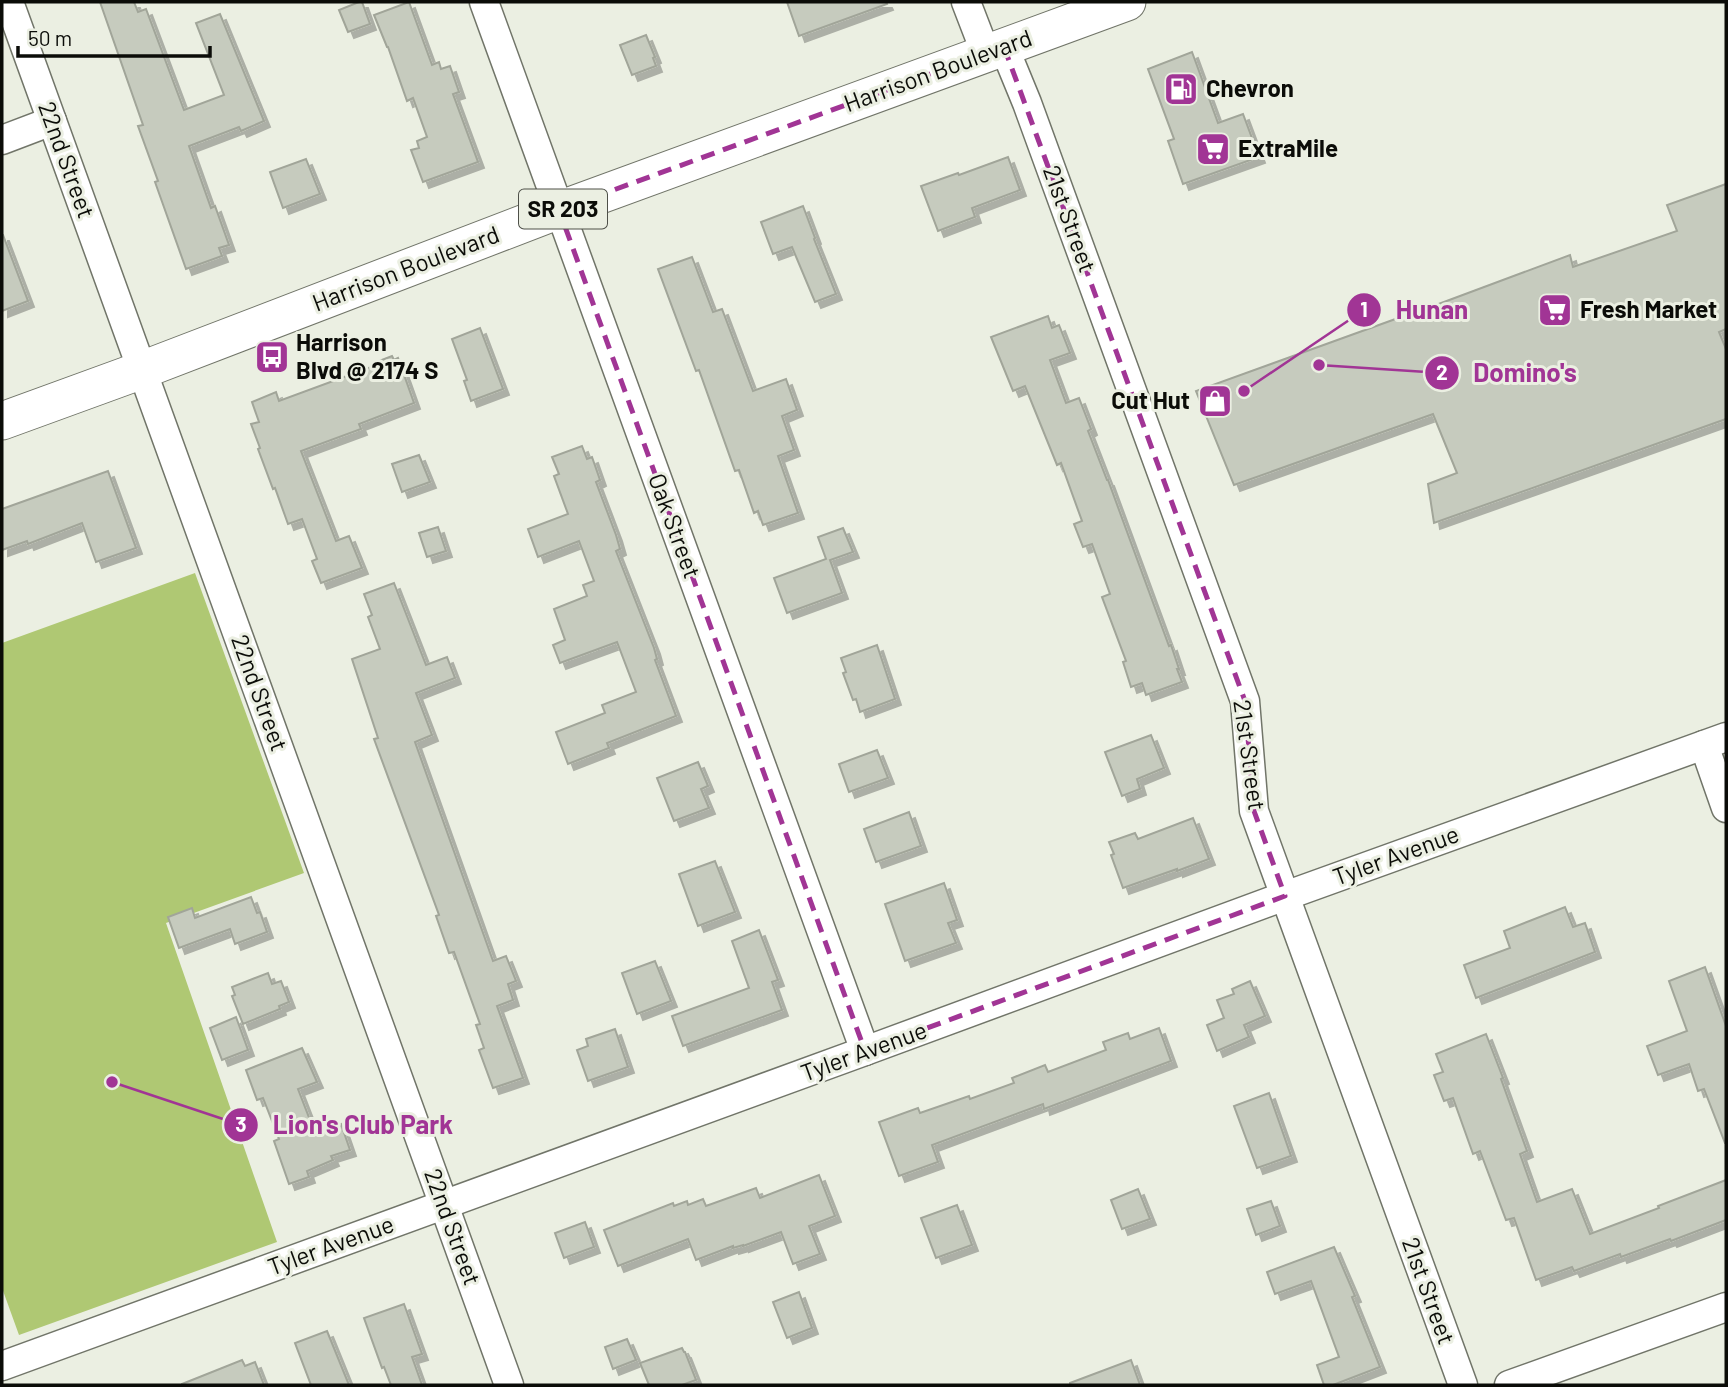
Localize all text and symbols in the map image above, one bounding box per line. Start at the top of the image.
scale bar [18,14,210,58]
street label: Harrison Boulevard [839,22,1035,117]
text: 50 m [28,25,72,50]
fuel station icon: Chevron [1162,70,1200,108]
place label: Chevron [1206,73,1294,102]
street label: 22nd Street [33,97,102,222]
supermarket icon: ExtraMile [1194,130,1232,168]
place label: ExtraMile [1238,133,1338,162]
street label: 21st Street [1038,161,1103,276]
road number: SR 203 [519,190,607,229]
street label: Harrison Boulevard [308,219,503,317]
callout: Hunan [1346,286,1482,333]
supermarket icon: Fresh Market [1536,291,1574,329]
text: Hunan [1396,293,1468,324]
place label: Fresh Market [1580,294,1717,323]
text: 1 [1360,296,1368,321]
place label: Harrison Blvd @ 2174 S [296,327,439,384]
bus stop icon: Harrison Blvd @ 2174 S [253,338,291,376]
callout: Domino's [1424,349,1591,396]
text: Domino's [1473,356,1577,387]
text: 2 [1436,359,1448,384]
shop icon: Cut Hut [1196,382,1234,420]
place label: Cut Hut [1111,385,1190,414]
street label: Oak Street [643,469,708,582]
street label: 22nd Street [226,630,295,755]
street label: 21st Street [1228,698,1273,812]
street label: Tyler Avenue [1328,818,1462,891]
street label: Tyler Avenue [796,1014,930,1087]
callout: Lion's Club Park [223,1101,467,1148]
text: Lion's Club Park [273,1108,453,1139]
text: 3 [235,1111,247,1136]
street label: 22nd Street [419,1164,488,1289]
street label: Tyler Avenue [263,1208,397,1281]
street label: 21st Street [1397,1233,1462,1348]

